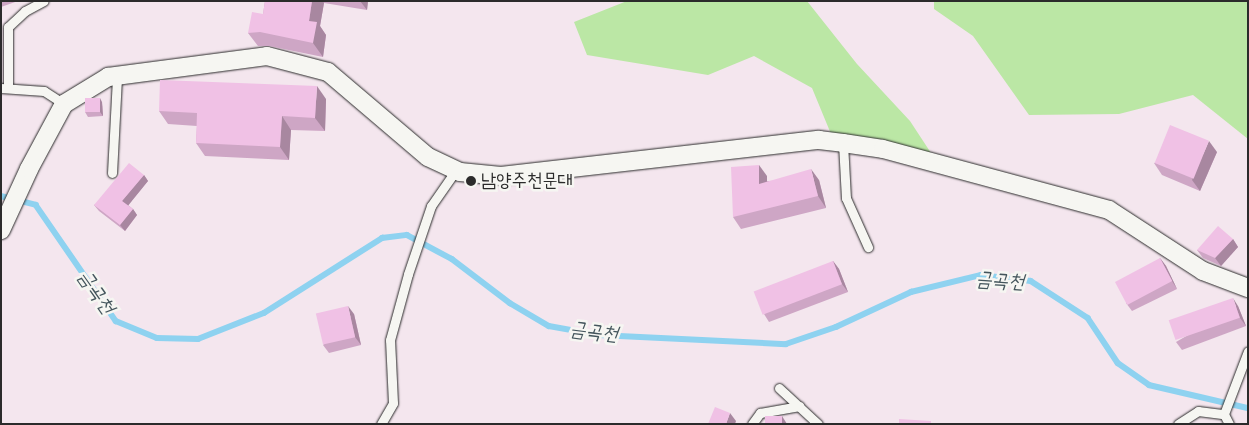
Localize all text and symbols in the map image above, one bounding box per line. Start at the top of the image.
place label: 남양주천문대 [481,170,573,192]
marker: 남양주천문대 [465,175,477,187]
water label: 금곡천 [72,265,120,319]
water label: 금곡천 [975,267,1025,295]
water label: 금곡천 [569,317,619,347]

